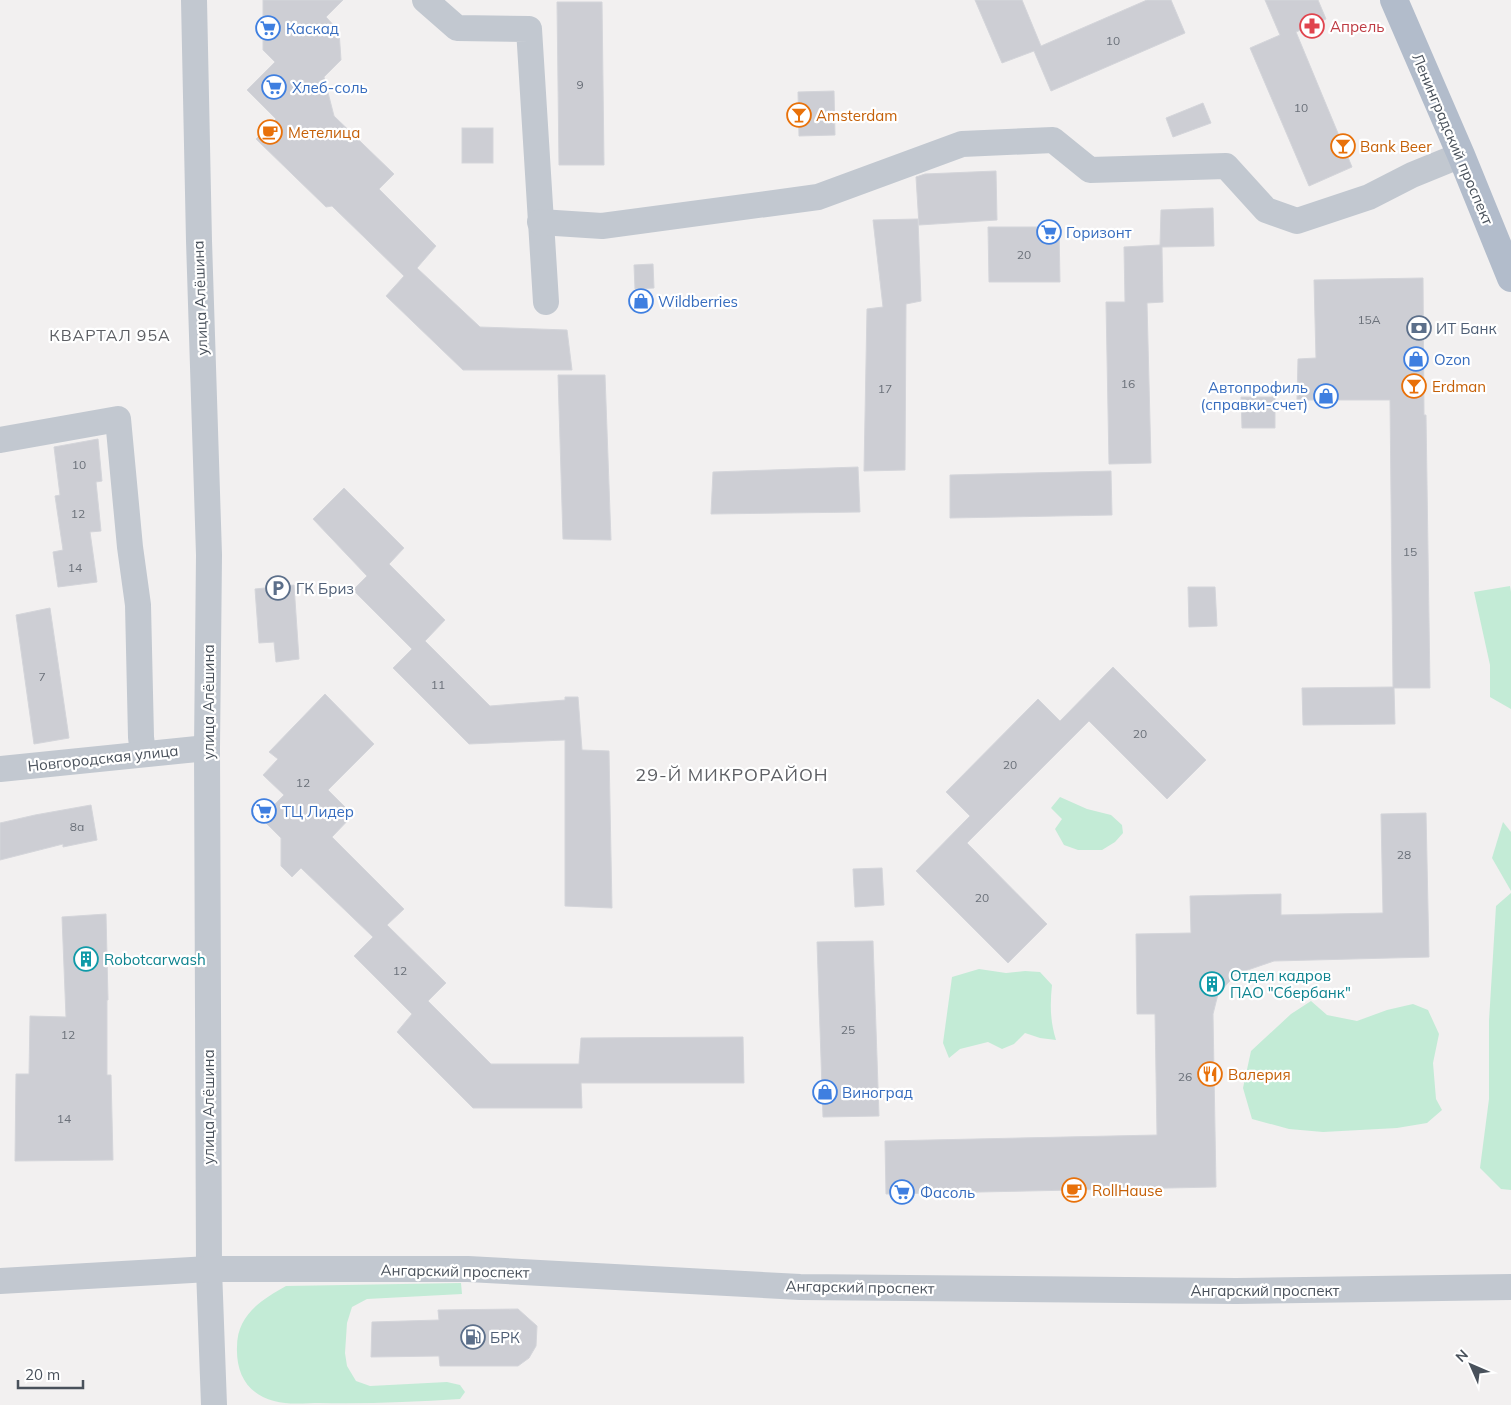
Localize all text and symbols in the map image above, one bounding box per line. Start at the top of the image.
pharmacy icon: Апрель [1299,13,1325,39]
supermarket icon: Каскад [255,15,281,41]
place label: Апрель [1330,17,1384,36]
place label: Каскад [286,19,339,38]
house number: 10 [1106,33,1120,48]
street label: Ленинградский проспект [1408,50,1498,228]
supermarket icon: Хлеб-соль [261,74,287,100]
house number: 9 [576,77,584,92]
place label: Хлеб-соль [292,78,368,97]
house number: 10 [1294,100,1308,115]
bar icon: Amsterdam [786,102,812,128]
place label: Amsterdam [816,106,897,125]
cafe icon: Метелица [257,119,283,145]
place label: Метелица [288,123,360,142]
bar icon: Bank Beer [1330,133,1356,159]
place label: Bank Beer [1360,137,1432,156]
supermarket icon: Горизонт [1036,219,1062,245]
place label: Горизонт [1066,223,1132,242]
street label: улица Алёшина [188,240,212,356]
house number: 20 [1017,247,1031,262]
shop icon: Wildberries [628,288,654,314]
place label: Wildberries [658,292,738,311]
house number: 15А [1357,312,1381,327]
bank icon: ИТ Банк [1406,315,1432,341]
place label: ИТ Банк [1436,319,1497,338]
district label: КВАРТАЛ 95А [49,325,171,345]
shop icon: Ozon [1403,346,1429,372]
place label: Ozon [1434,350,1471,369]
bar icon: Erdman [1401,373,1427,399]
house number: 16 [1121,376,1135,391]
place label: Erdman [1432,377,1486,396]
place label: Автопрофиль (справки-счет) [1201,378,1308,414]
house number: 17 [878,381,892,396]
shop icon: Автопрофиль (справки-счет) [1313,383,1339,409]
house number: 10 [72,457,86,472]
house number: 12 [71,506,85,521]
house number: 15 [1403,544,1417,559]
house number: 14 [68,560,82,575]
parking icon: ГК Бриз [265,575,291,601]
place label: ГК Бриз [296,579,354,598]
street label: улица Алёшина [199,644,218,760]
house number: 7 [38,669,46,684]
house number: 11 [431,677,445,692]
house number: 20 [1133,726,1147,741]
street label: Новгородская улица [27,741,179,775]
house number: 20 [1003,757,1017,772]
district label: 29-Й МИКРОРАЙОН [635,763,829,786]
house number: 12 [296,775,310,790]
supermarket icon: ТЦ Лидер [251,798,277,824]
place label: ТЦ Лидер [282,802,354,821]
house number: 8а [70,819,84,834]
house number: 28 [1397,847,1411,862]
house number: 20 [975,890,989,905]
building icon: Robotcarwash [73,946,99,972]
place label: Robotcarwash [104,950,206,969]
house number: 12 [393,963,407,978]
place label: Отдел кадров ПАО "Сбербанк" [1230,966,1351,1002]
building icon: Отдел кадров ПАО "Сбербанк" [1199,971,1225,997]
house number: 25 [841,1022,855,1037]
house number: 12 [61,1027,75,1042]
street label: улица Алёшина [199,1049,218,1165]
restaurant icon: Валерия [1197,1061,1223,1087]
place label: Валерия [1228,1065,1291,1084]
house number: 26 [1178,1069,1192,1084]
shop icon: Виноград [812,1079,838,1105]
place label: Виноград [842,1083,913,1102]
house number: 14 [57,1111,71,1126]
cafe icon: RollHause [1061,1177,1087,1203]
supermarket icon: Фасоль [889,1179,915,1205]
place label: RollHause [1092,1181,1163,1200]
place label: Фасоль [920,1183,975,1202]
street label: Ангарский проспект [380,1260,530,1282]
street label: Ангарский проспект [785,1276,935,1298]
street label: Ангарский проспект [1191,1281,1340,1300]
fuel station icon: БРК [460,1324,486,1350]
place label: БРК [490,1328,520,1347]
north arrow [1446,1340,1496,1390]
text: N [1452,1346,1472,1366]
scale bar [18,1358,82,1390]
text: 20 m [25,1365,60,1384]

